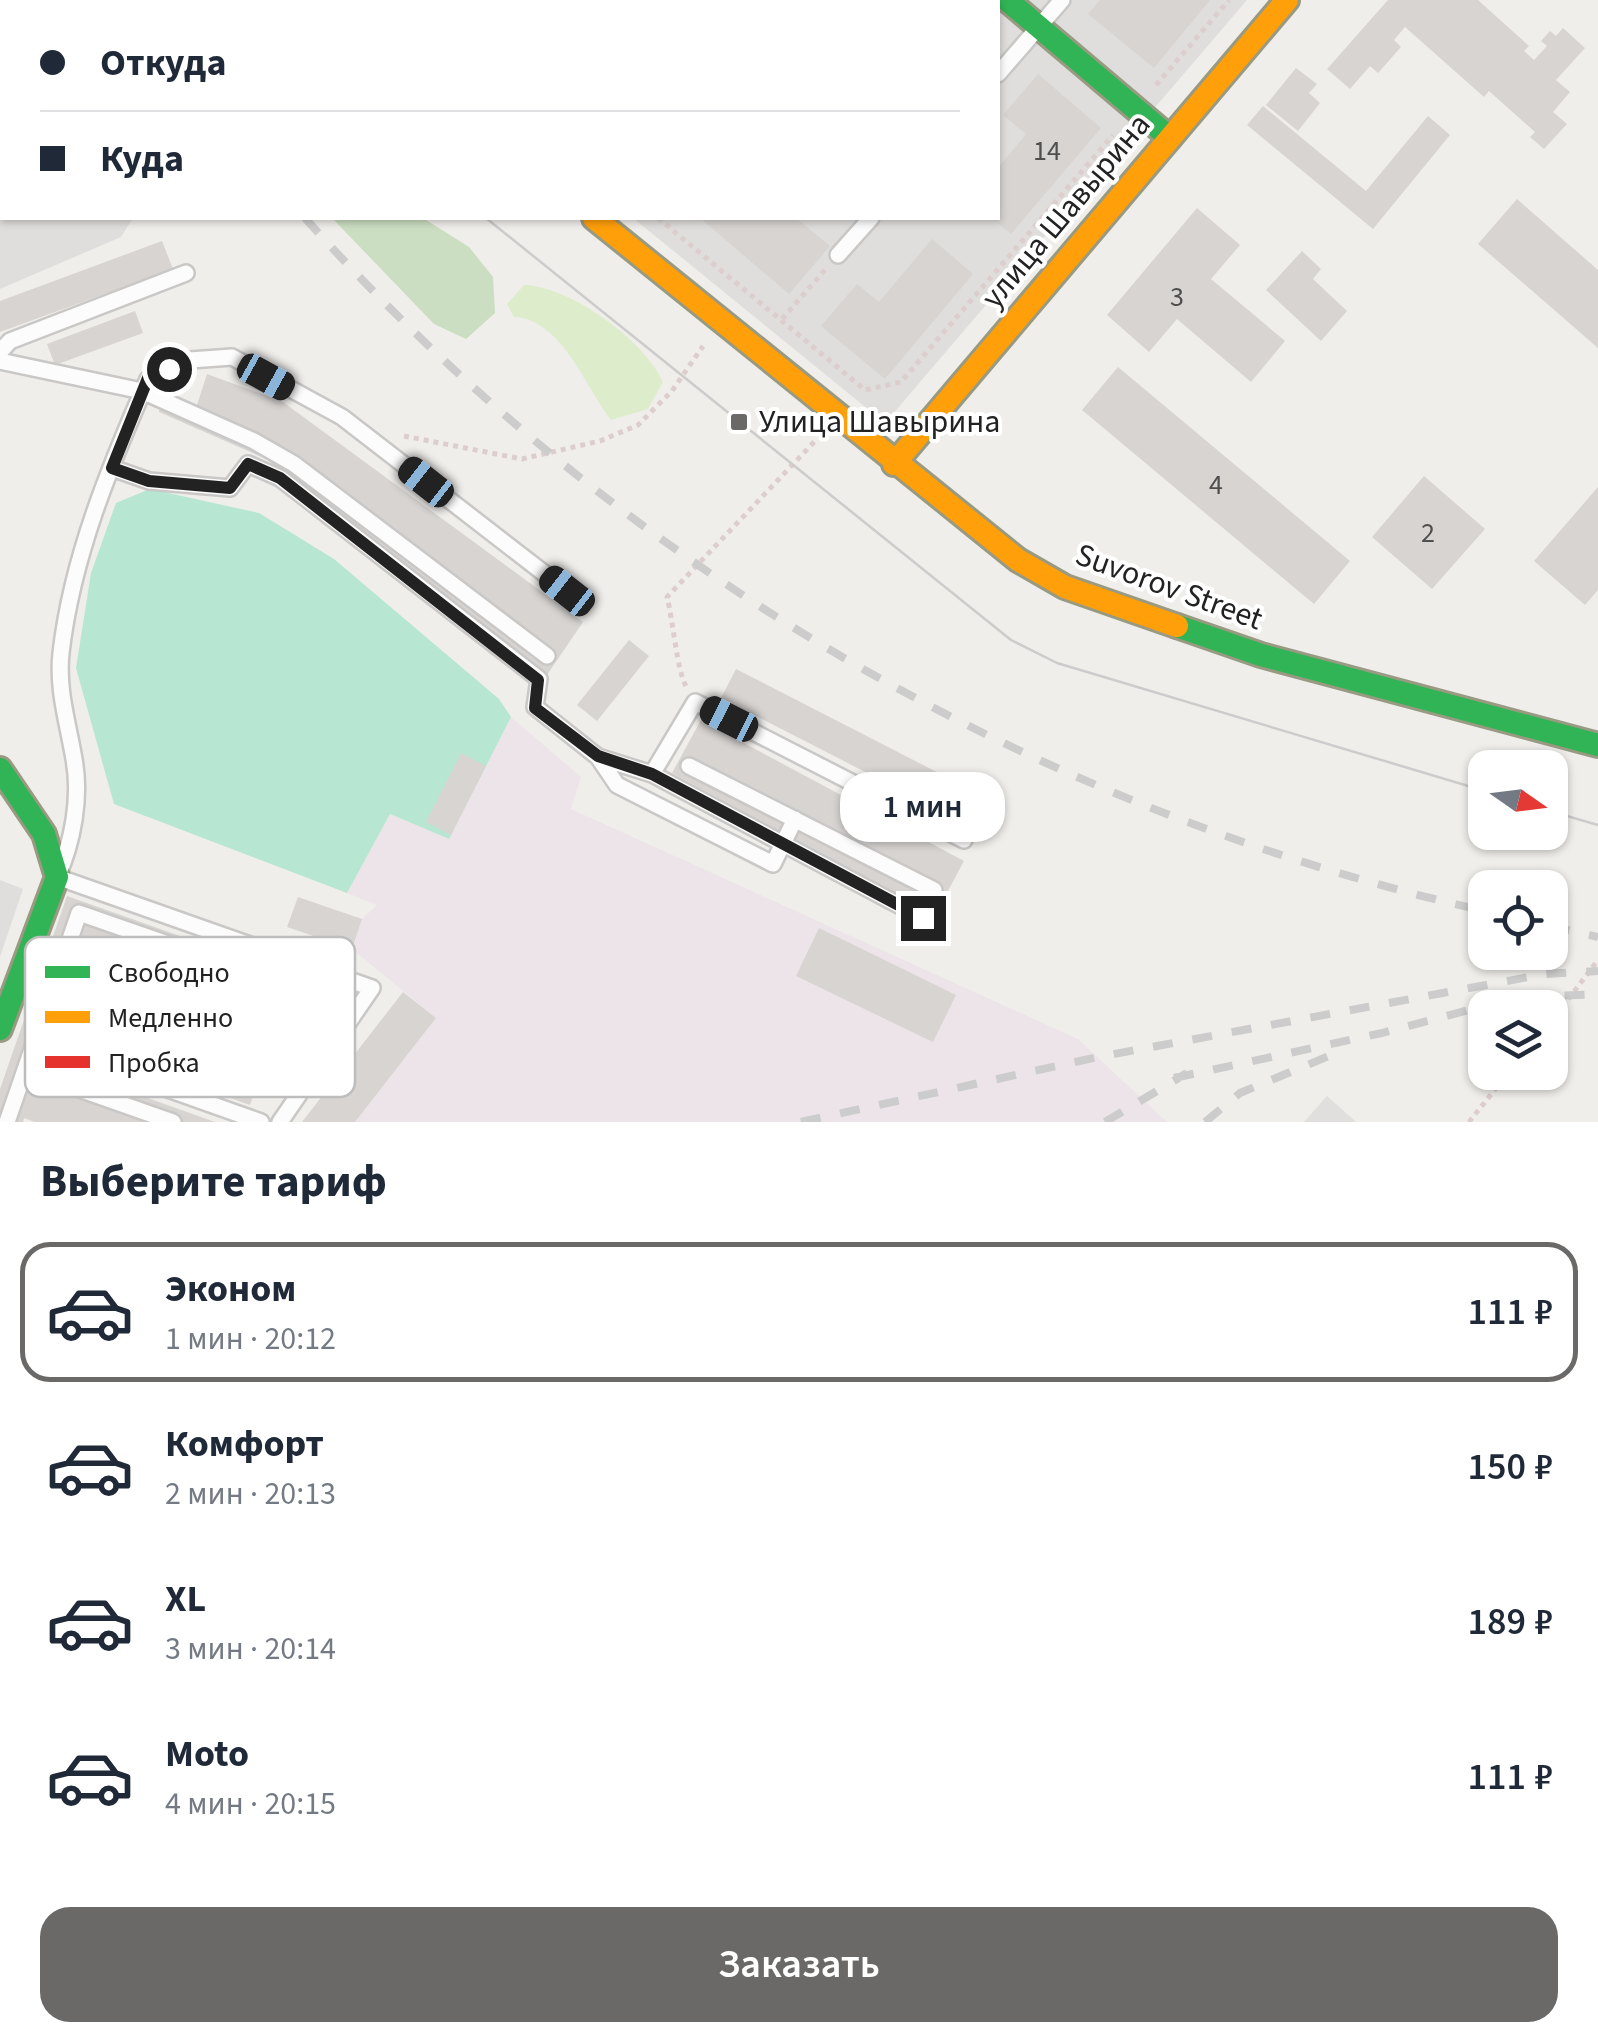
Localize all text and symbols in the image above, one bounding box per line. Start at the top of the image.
text: Откуда [100,36,227,90]
street label: улица Шавырина [971,103,1161,319]
house number: 14 [1033,131,1061,171]
text: Куда [100,132,184,186]
house number: 3 [1170,277,1184,317]
route start [147,347,192,392]
car [232,349,300,405]
place label: Улица Шавырина [759,399,1000,445]
marker: Улица Шавырина [728,411,750,433]
car [393,452,459,512]
house number: 4 [1209,465,1223,505]
house number: 2 [1421,513,1435,553]
street label: Suvorov Street [1069,532,1269,642]
car [534,561,600,621]
car [695,692,763,746]
north arrow [1468,750,1568,850]
map controls [1468,750,1568,1090]
callout: 1 мин [840,773,1006,843]
text: 1 мин [882,784,963,830]
button: locate [1468,870,1568,970]
route end [901,896,946,941]
legend [25,937,355,1097]
text: Свободно [108,953,230,993]
button: layers [1468,990,1568,1090]
text: Медленно [108,998,233,1038]
text: Пробка [108,1043,200,1083]
text: Выберите тариф [40,1150,387,1214]
text: Эконом [165,1262,296,1316]
icon: car [45,1267,135,1357]
text: 111 ₽ [1467,1285,1553,1339]
text: 1 мин · 20:12 [165,1316,336,1362]
text: Комфорт [165,1417,324,1471]
icon: car [45,1422,135,1512]
text: 150 ₽ [1467,1440,1553,1494]
text: 2 мин · 20:13 [165,1471,336,1517]
text: XL [165,1572,206,1626]
icon: car [45,1577,135,1667]
text: 189 ₽ [1467,1595,1553,1649]
text: 3 мин · 20:14 [165,1626,336,1672]
text: Moto [165,1727,249,1781]
icon: car [45,1732,135,1822]
text: 111 ₽ [1467,1750,1553,1804]
text: 4 мин · 20:15 [165,1781,336,1827]
button: Заказать [40,1907,1558,2022]

